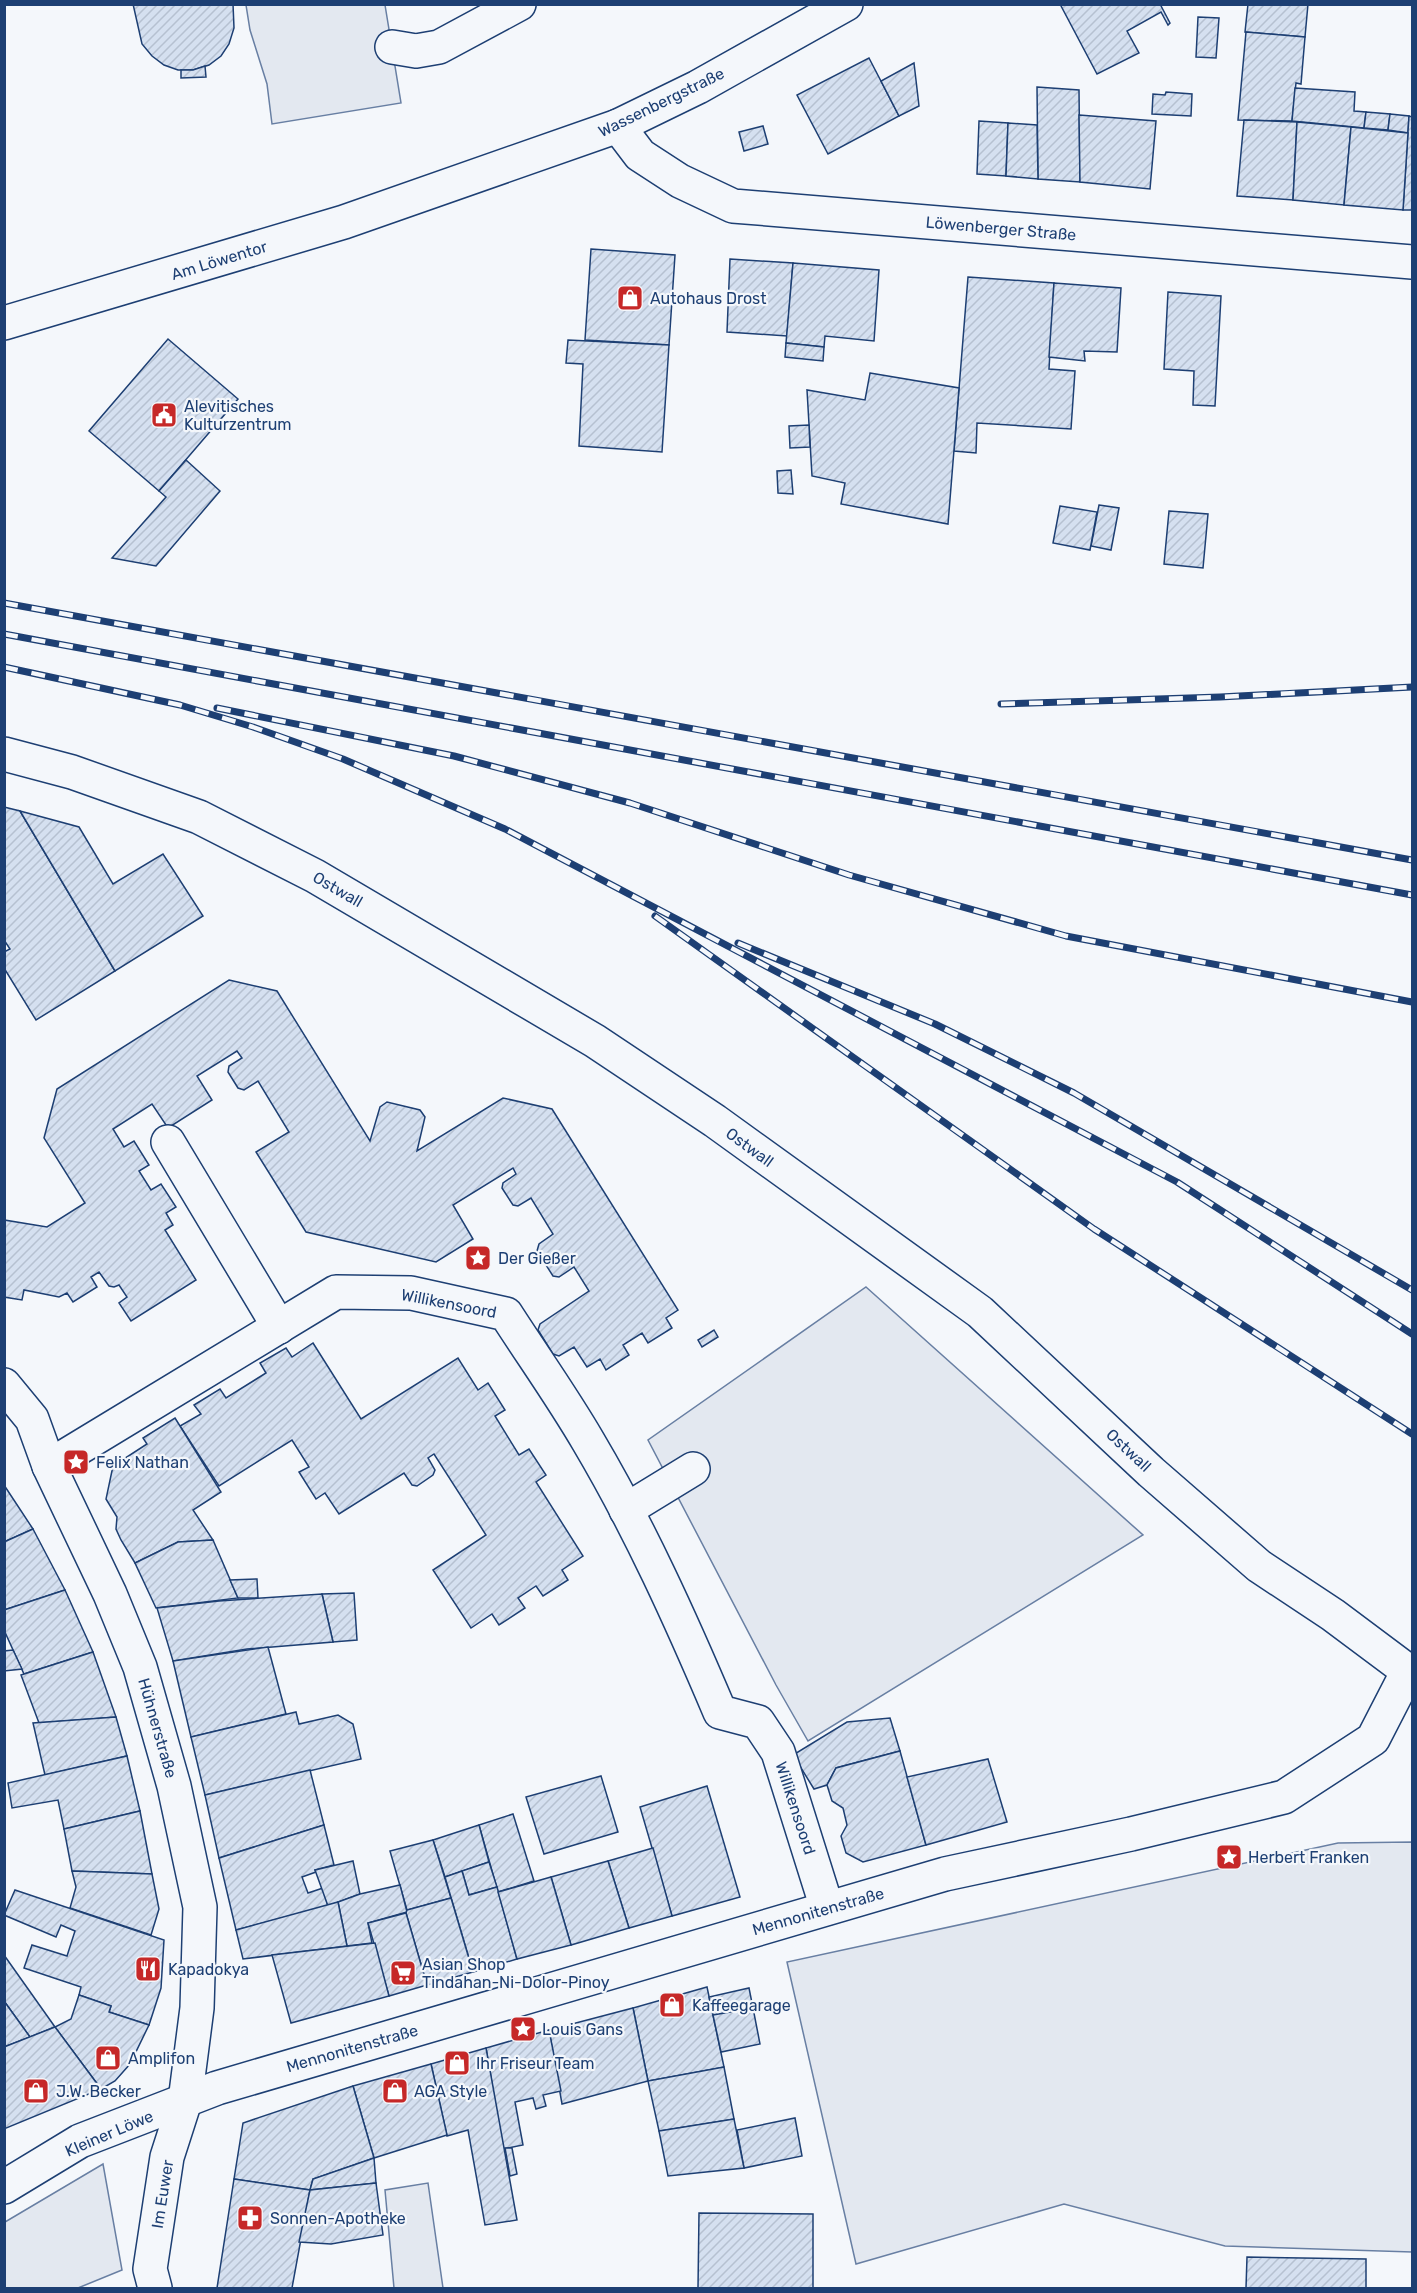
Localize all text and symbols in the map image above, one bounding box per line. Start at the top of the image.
street label: Wassenbergstraße [595,64,727,141]
street label: Löwenberger Straße [925,212,1077,245]
street label: Am Löwentor [169,237,269,284]
shop icon: Autohaus Drost [615,283,645,313]
place label: Autohaus Drost [650,289,767,308]
place label: Alevitisches Kulturzentrum [184,397,292,434]
public building icon: Alevitisches Kulturzentrum [149,400,179,430]
street label: Ostwall [309,868,366,911]
street label: Ostwall [722,1124,777,1171]
place icon: Der Gießer [463,1243,493,1273]
place label: Der Gießer [498,1249,576,1268]
street label: Willikensoord [400,1285,498,1322]
street label: Ostwall [1102,1425,1155,1476]
place icon: Felix Nathan [61,1447,91,1477]
place label: Felix Nathan [96,1453,189,1472]
street label: Hühnerstraße [134,1676,181,1780]
street label: Willikensoord [772,1759,820,1857]
place icon: Herbert Franken [1214,1842,1244,1872]
place label: Herbert Franken [1248,1848,1369,1867]
street label: Mennonitenstraße [750,1884,886,1939]
restaurant icon: Kapadokya [133,1954,163,1984]
place label: Asian Shop Tindahan-Ni-Dolor-Pinoy [422,1955,610,1992]
supermarket icon: Asian Shop Tindahan-Ni-Dolor-Pinoy [388,1958,418,1988]
place label: Kapadokya [168,1960,249,1979]
shop icon: Kaffeegarage [657,1990,687,2020]
place label: Kaffeegarage [692,1996,791,2015]
place icon: Louis Gans [508,2014,538,2044]
place label: Louis Gans [542,2020,623,2039]
street label: Mennonitenstraße [284,2021,420,2076]
shop icon: Amplifon [93,2043,123,2073]
shop icon: Ihr Friseur Team [442,2048,472,2078]
place label: Amplifon [128,2049,195,2068]
place label: Ihr Friseur Team [476,2054,595,2073]
shop icon: J.W. Becker [21,2076,51,2106]
shop icon: AGA Style [380,2076,410,2106]
place label: J.W. Becker [56,2082,141,2101]
place label: AGA Style [414,2082,487,2101]
street label: Kleiner Löwe [62,2106,156,2161]
street label: Im Euwer [148,2158,177,2230]
pharmacy icon: Sonnen-Apotheke [235,2203,265,2233]
place label: Sonnen-Apotheke [270,2209,406,2228]

